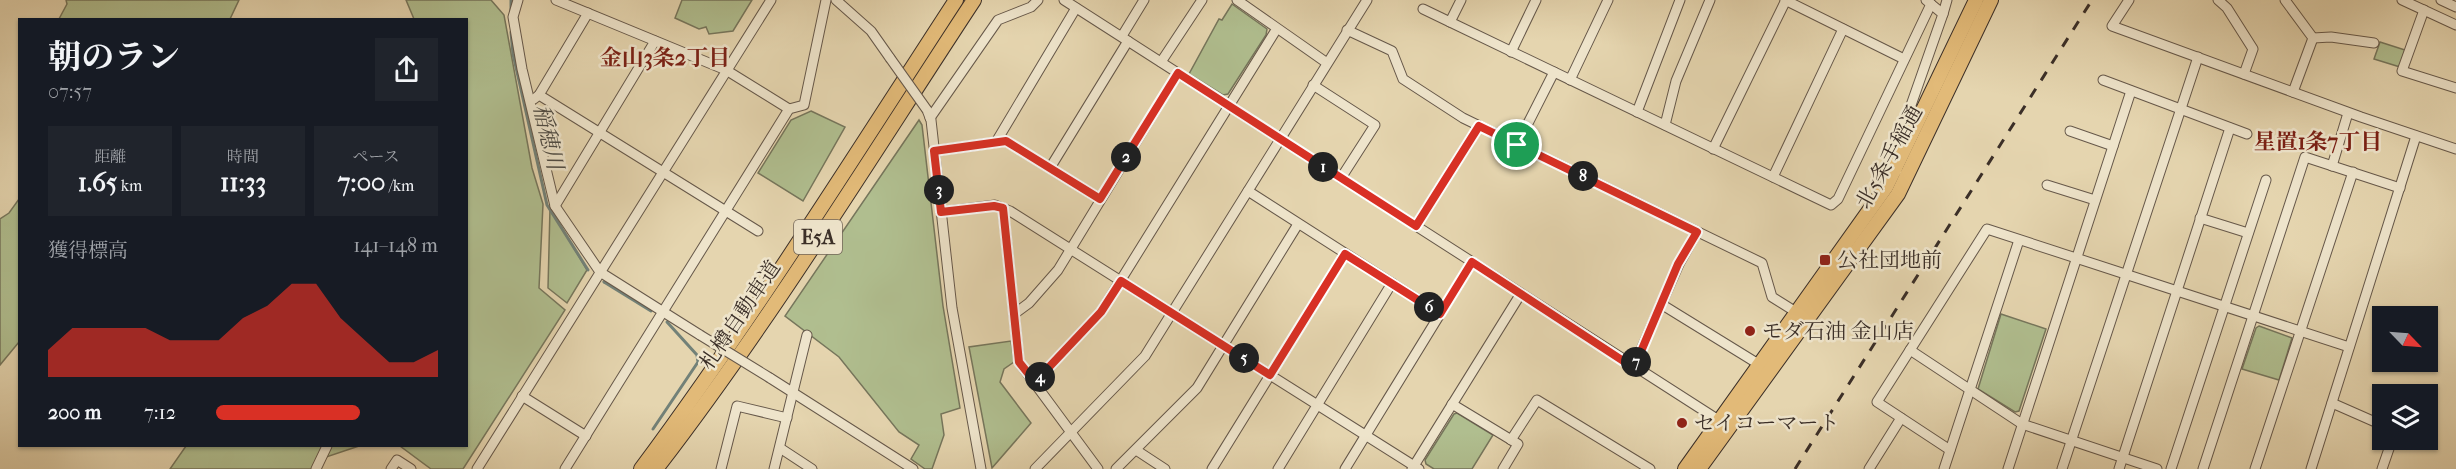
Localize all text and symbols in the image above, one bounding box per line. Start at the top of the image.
text: 朝のラン [48,38,180,77]
button: share [375,38,438,101]
district label: 金山3条2丁目 [600,45,730,71]
text: 07:57 [48,80,92,103]
street label: 北5条手稲通 [1851,101,1927,213]
water label: 稲穂川 [528,102,569,174]
pin [1491,119,1542,170]
icon: arrive [1500,128,1533,161]
district label: 星置1条7丁目 [2254,129,2382,155]
pin: 2 [1111,142,1141,172]
text: 距離 [94,147,126,166]
text: 時間 [227,147,259,166]
text: ペース [352,147,400,166]
text: 2 [1122,147,1130,166]
pin: 1 [1308,152,1338,182]
text: 1 [1320,157,1326,176]
pin: 8 [1568,161,1598,191]
text: 8 [1579,166,1587,185]
text: 1.65 [78,167,117,198]
text: 11:33 [220,167,266,198]
text: 7:00 [338,167,385,198]
pin: 3 [924,175,954,205]
text: km [117,176,142,195]
text: /km [385,176,414,195]
text: 3 [936,180,942,199]
road number: E5A [794,220,842,254]
text: 141–148 m [353,234,438,257]
text: 獲得標高 [48,239,128,262]
place label: 公社団地前 [1837,248,1942,272]
marker: 公社団地前 [1818,253,1832,267]
street label: 札樽自動車道 [695,256,785,374]
pin: 6 [1414,292,1444,322]
text: 6 [1425,297,1433,316]
north arrow [2372,306,2438,372]
map controls [2372,306,2438,450]
place label: モダ石油 金山店 [1762,319,1914,343]
marker: モダ石油 金山店 [1743,324,1757,338]
pin: 5 [1229,343,1259,373]
pin: 7 [1621,347,1651,377]
text: 5 [1241,348,1247,367]
text: 7 [1632,352,1640,371]
pin: 4 [1025,362,1055,392]
text: 4 [1035,367,1045,386]
button: layers [2372,384,2438,450]
text: 200 m [48,401,101,424]
text: 7:12 [144,401,176,424]
place label: セイコーマート [1694,411,1840,435]
marker: セイコーマート [1675,416,1689,430]

